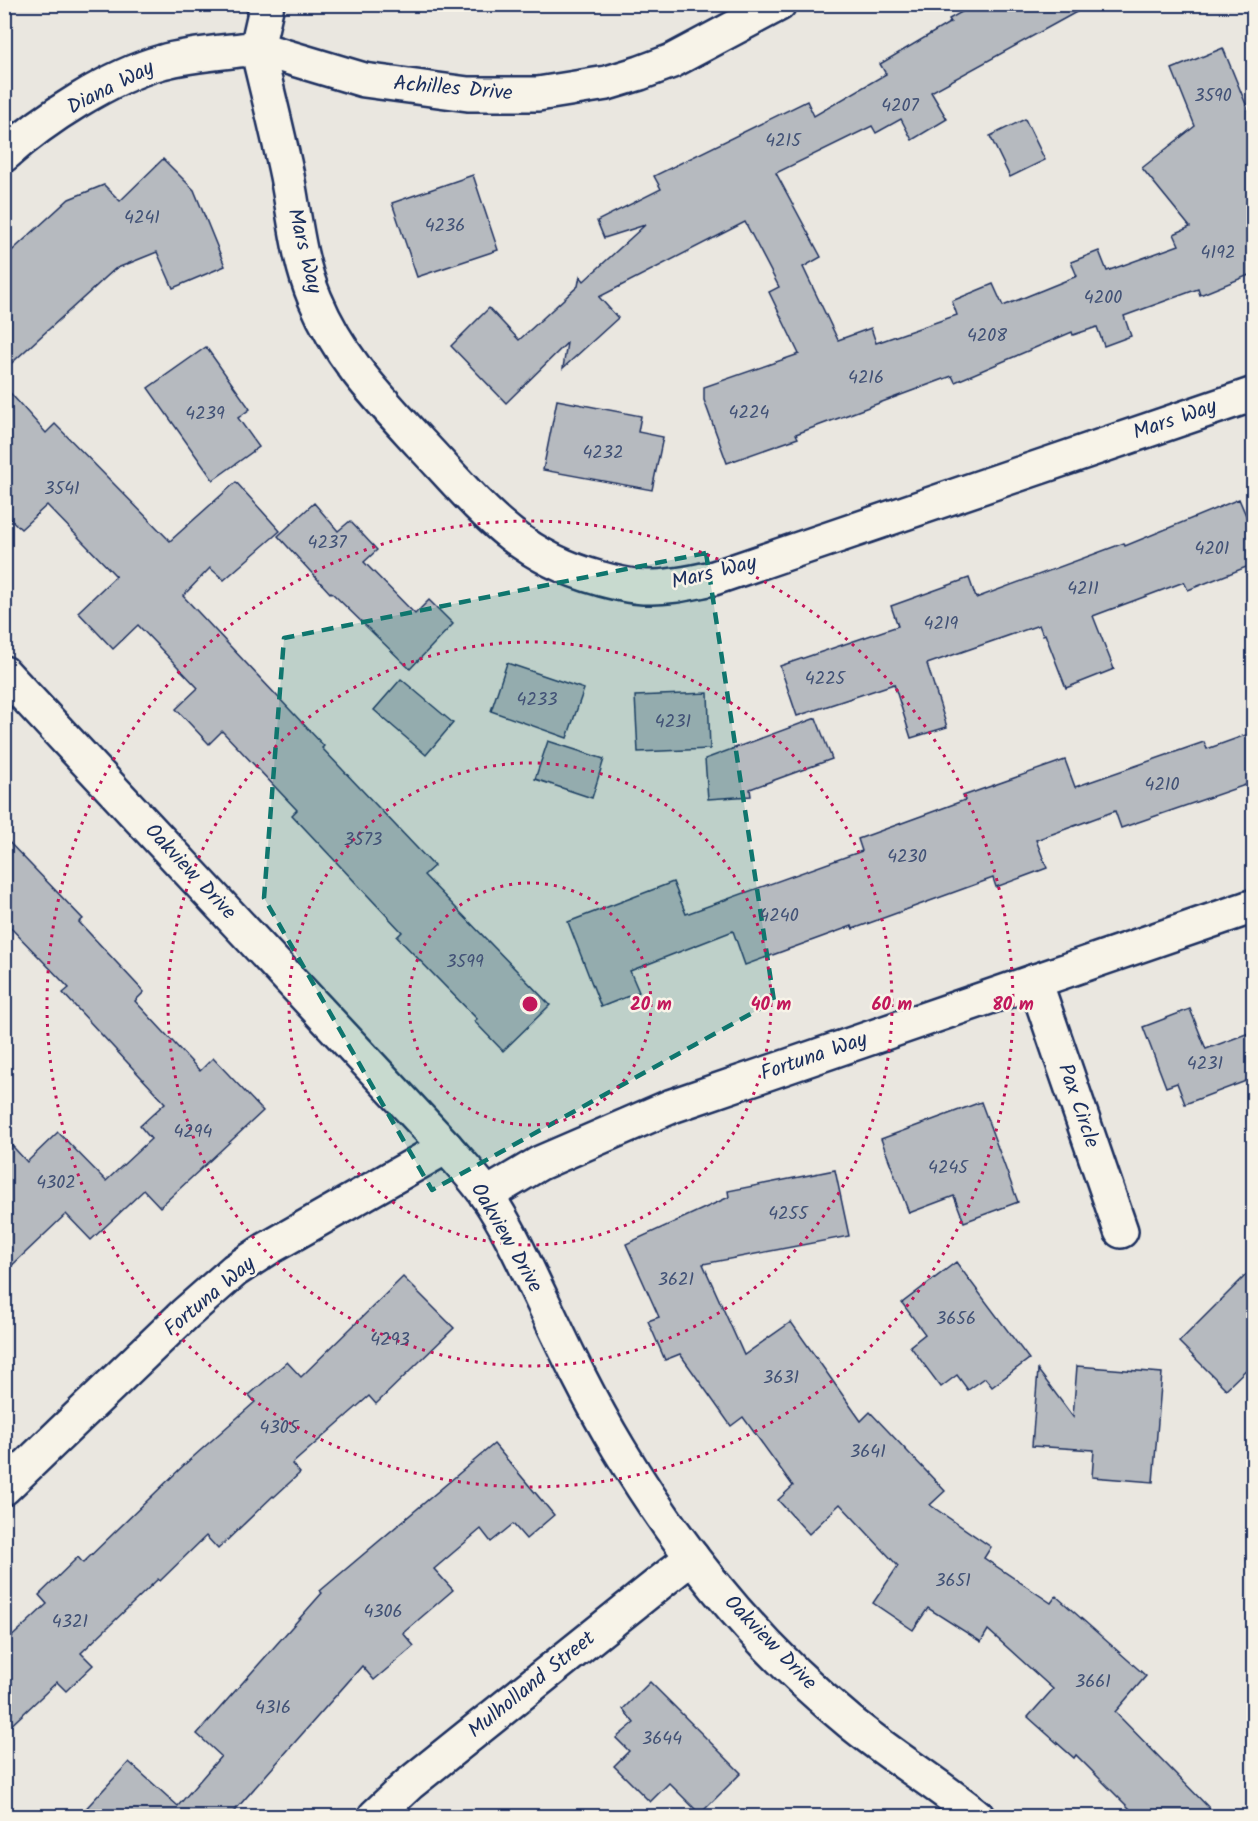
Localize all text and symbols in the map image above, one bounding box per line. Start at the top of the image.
street label: Diana Way [62,52,160,124]
street label: Achilles Drive [392,67,514,111]
house number: 3590 [1194,82,1232,111]
house number: 4207 [881,92,920,121]
house number: 4215 [765,127,802,156]
house number: 4241 [124,204,160,233]
street label: Mars Way [277,205,331,297]
house number: 4236 [425,212,465,241]
house number: 4192 [1201,239,1235,268]
house number: 4200 [1084,284,1122,313]
house number: 4208 [967,322,1007,351]
house number: 4216 [848,364,884,393]
street label: Mars Way [1129,390,1222,450]
house number: 4224 [729,399,769,428]
house number: 4239 [185,400,225,429]
house number: 4232 [582,439,624,468]
house number: 3541 [44,475,80,504]
house number: 4237 [308,529,347,558]
house number: 4201 [1194,535,1230,564]
street label: Mars Way [668,546,760,600]
house number: 4211 [1067,575,1099,604]
house number: 4219 [924,610,959,639]
house number: 4225 [805,665,847,694]
house number: 4233 [517,686,557,715]
house number: 4231 [655,708,691,737]
house number: 4210 [1144,771,1180,800]
street label: Oakview Drive [136,816,244,928]
house number: 3573 [344,826,382,855]
house number: 4230 [887,843,927,872]
house number: 4240 [759,902,799,931]
house number: 3599 [446,948,484,977]
text: 20 m [630,991,672,1020]
text: 40 m [751,991,792,1020]
text: 60 m [872,991,913,1020]
text: 80 m [992,991,1034,1020]
centre of rings [520,994,540,1014]
street label: Fortuna Way [756,1023,872,1091]
house number: 4231 [1187,1050,1223,1079]
street label: Pax Circle [1048,1059,1108,1153]
house number: 4294 [173,1118,213,1147]
house number: 4245 [928,1154,969,1183]
house number: 4302 [36,1169,76,1198]
street label: Oakview Drive [461,1177,551,1300]
house number: 4255 [768,1200,809,1229]
street label: Fortuna Way [157,1249,263,1345]
house number: 3621 [658,1266,694,1295]
house number: 3656 [936,1305,976,1334]
house number: 4293 [370,1326,410,1355]
house number: 3631 [763,1364,799,1393]
house number: 4305 [260,1414,300,1443]
house number: 3641 [850,1438,886,1467]
house number: 3651 [935,1567,971,1596]
street label: Oakview Drive [716,1588,825,1699]
house number: 4306 [363,1598,403,1627]
house number: 4321 [52,1608,88,1637]
street label: Mulholland Street [461,1623,604,1747]
house number: 3661 [1075,1668,1111,1697]
house number: 4316 [255,1694,291,1723]
house number: 3644 [642,1725,682,1754]

